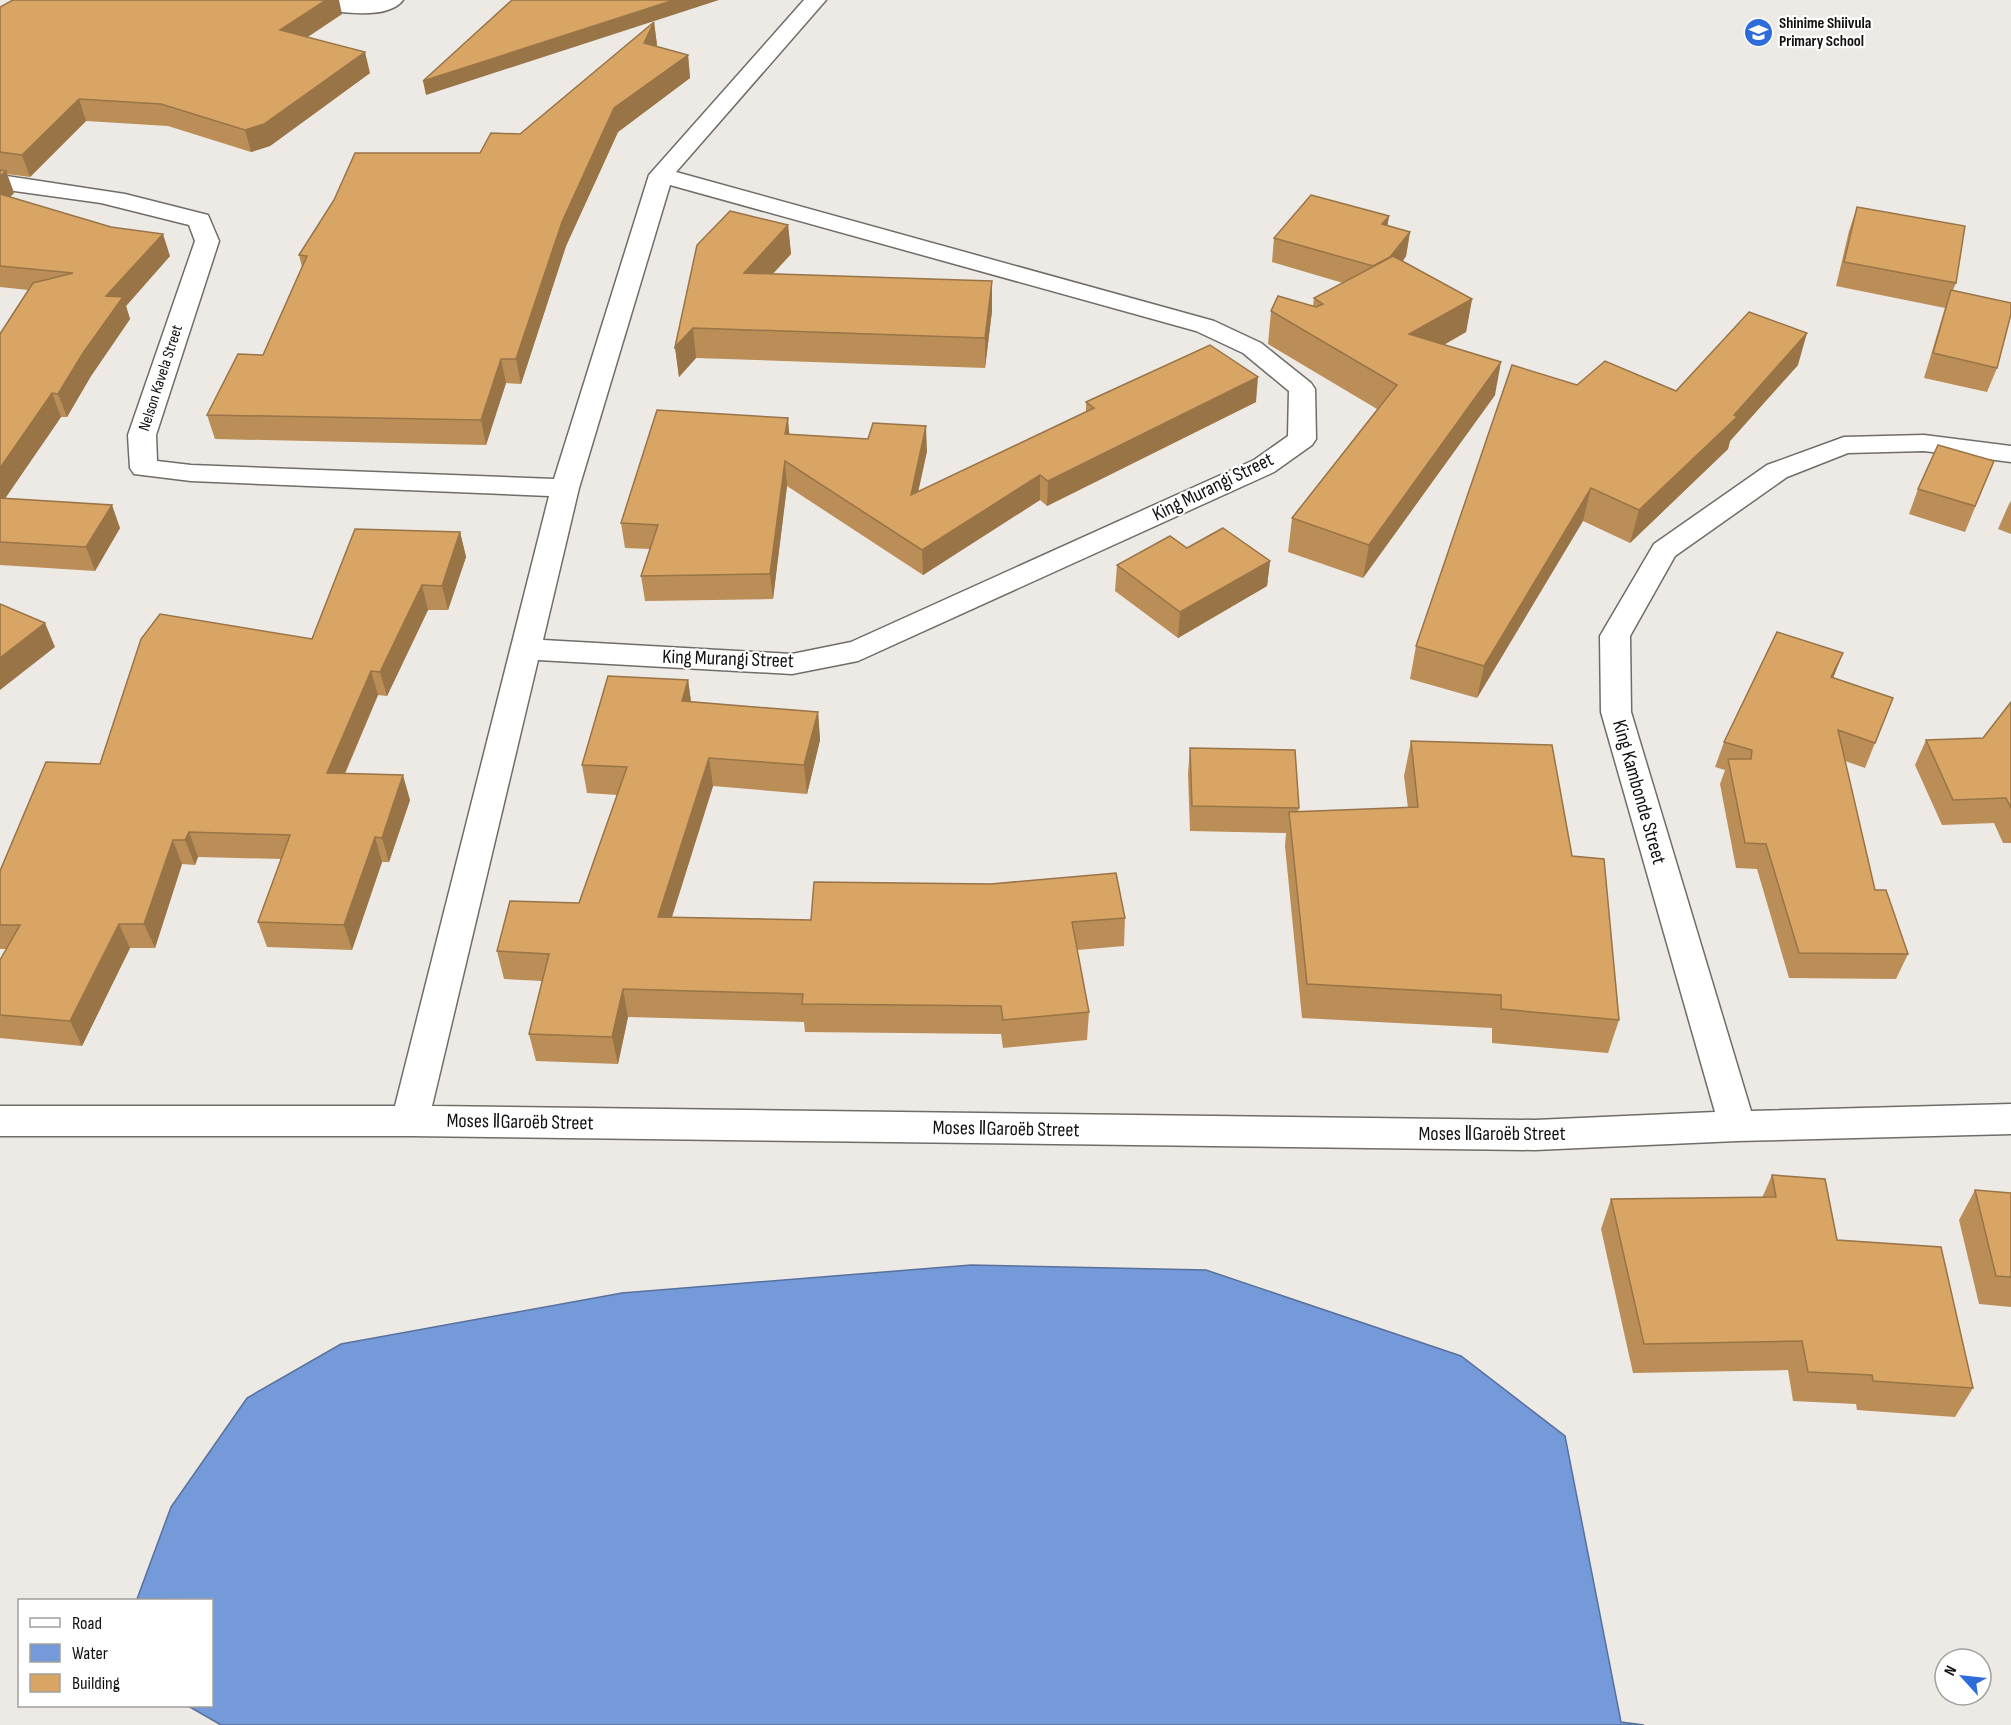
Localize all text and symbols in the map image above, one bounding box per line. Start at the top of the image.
place label: Shinime Shiivula Primary School [1779,14,1871,51]
school or university icon: Shinime Shiivula Primary School [1742,16,1774,48]
street label: Nelson Kavela Street [135,322,187,433]
street label: King Murangi Street [1149,447,1277,527]
street label: King Murangi Street [662,645,794,673]
street label: King Kambonde Street [1607,717,1671,867]
street label: Moses ǁGaroëb Street [446,1109,594,1135]
street label: Moses ǁGaroëb Street [932,1116,1080,1142]
street label: Moses ǁGaroëb Street [1418,1122,1566,1146]
legend [18,1599,213,1707]
text: Road [72,1613,102,1634]
text: Water [72,1643,108,1664]
north arrow [1933,1647,1993,1707]
text: N [1941,1663,1961,1679]
text: Building [72,1673,120,1694]

